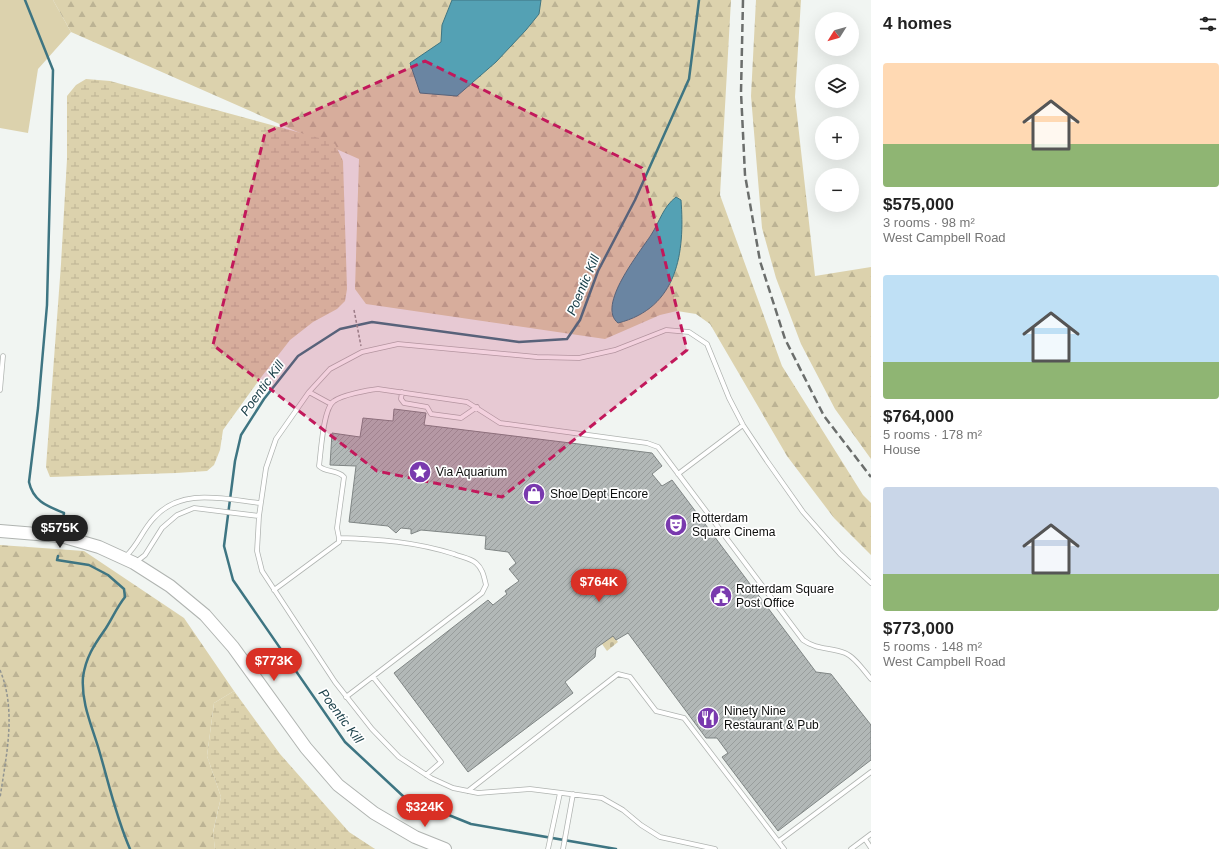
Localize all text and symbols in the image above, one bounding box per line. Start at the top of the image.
north arrow [815,12,859,56]
map controls [815,12,859,212]
icon: filters [1197,13,1219,35]
text: 4 homes [883,14,952,33]
button: layers [815,64,859,108]
icon: home [1015,89,1087,161]
button: + [815,116,859,160]
button: − [815,168,859,212]
text: $575,000 [883,195,954,214]
text: 3 rooms · 98 m² [883,215,975,230]
text: West Campbell Road [883,230,1006,245]
water label: Poentic Kill [564,251,603,318]
icon: home [1015,301,1087,373]
water label: Poentic Kill [237,357,288,418]
text: $764,000 [883,407,954,426]
text: 5 rooms · 178 m² [883,427,982,442]
text: House [883,442,921,457]
place icon: Via Aquarium [407,459,433,485]
place label: Via Aquarium [436,465,507,479]
shop icon: Shoe Dept Encore [521,481,547,507]
place label: Shoe Dept Encore [550,487,648,501]
place label: Rotterdam Square Cinema [692,511,776,539]
theatre icon: Rotterdam Square Cinema [663,512,689,538]
icon: home [1015,513,1087,585]
pin: $575K [32,515,88,549]
text: $575K [41,520,79,535]
pin: $764K [571,569,627,603]
text: $764K [580,574,618,589]
place label: Rotterdam Square Post Office [736,582,834,610]
public building icon: Rotterdam Square Post Office [708,583,734,609]
text: $773,000 [883,619,954,638]
text: 5 rooms · 148 m² [883,639,982,654]
pin: $773K [246,648,302,682]
text: $773K [255,653,293,668]
text: West Campbell Road [883,654,1006,669]
water label: Poentic Kill [316,686,367,747]
place label: Ninety Nine Restaurant & Pub [724,704,819,732]
restaurant icon: Ninety Nine Restaurant & Pub [695,705,721,731]
pin: $324K [397,794,453,828]
text: $324K [406,799,444,814]

